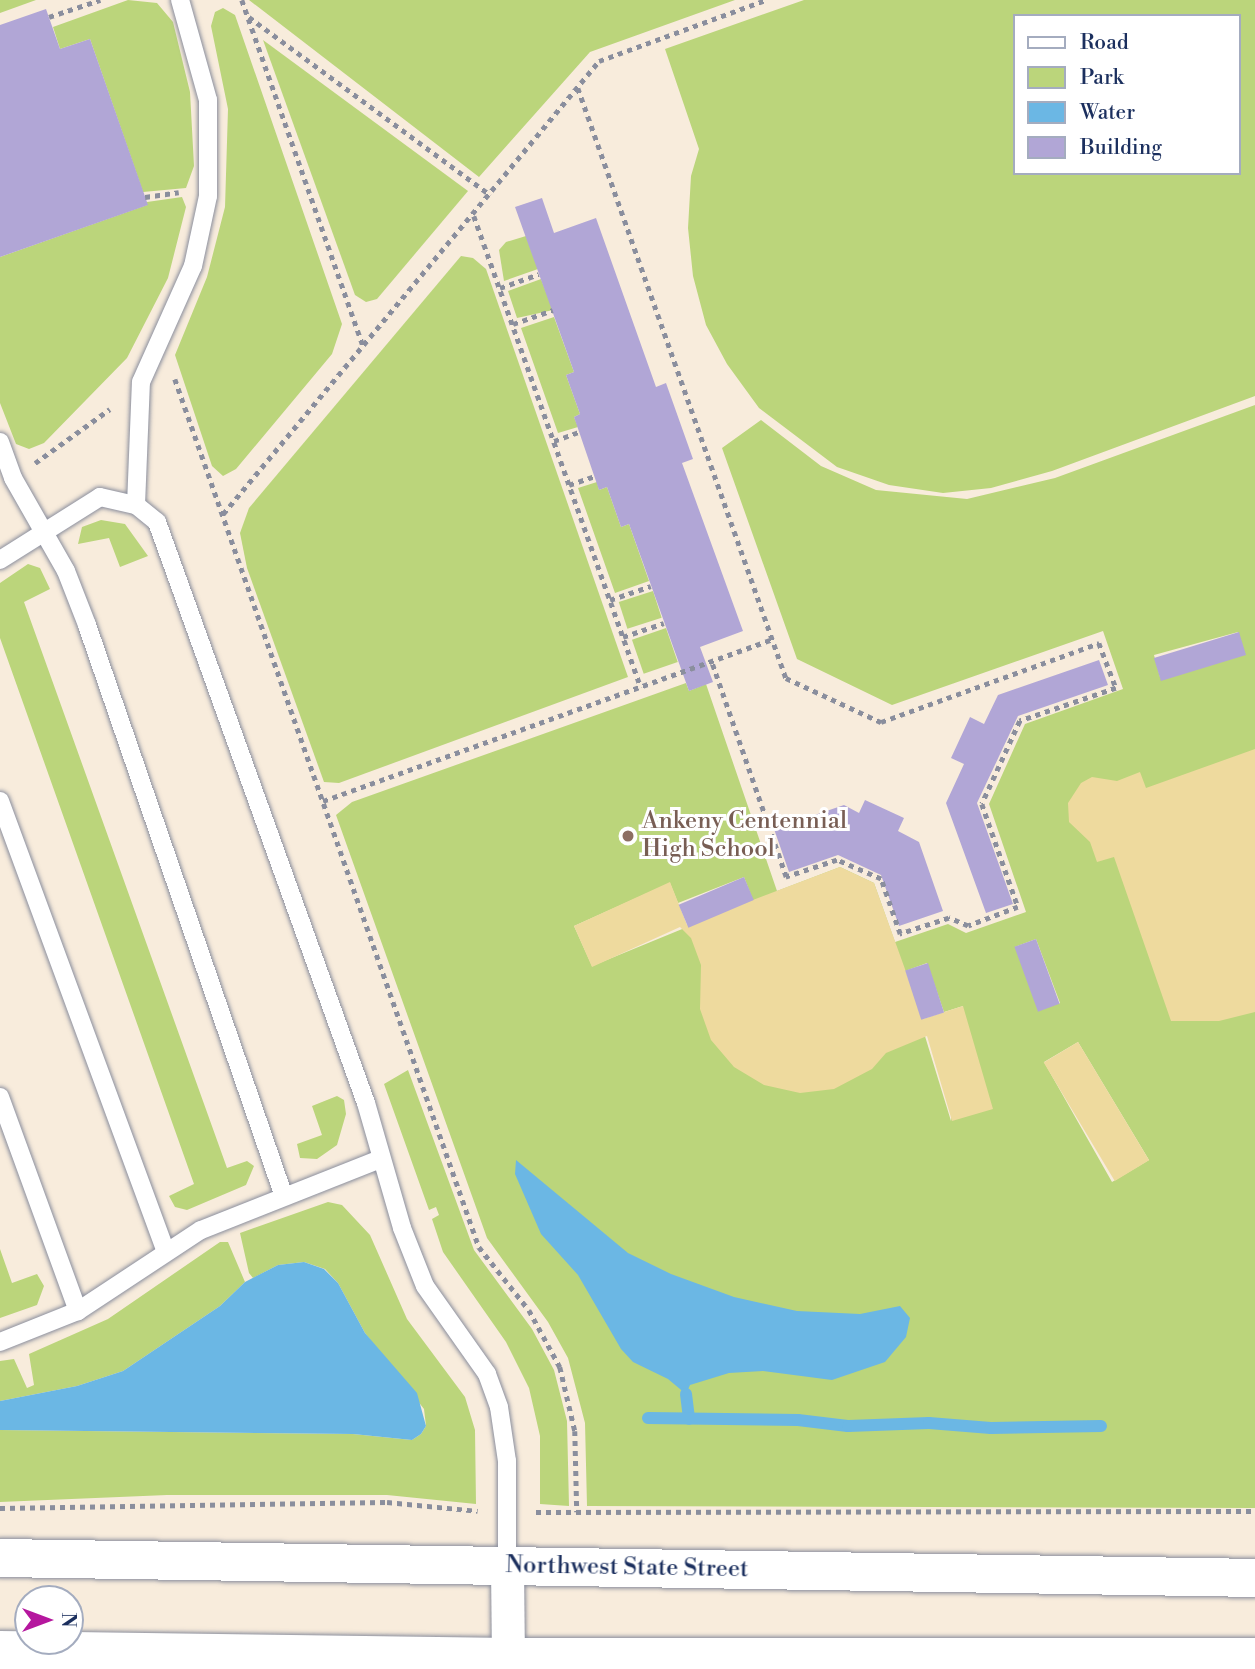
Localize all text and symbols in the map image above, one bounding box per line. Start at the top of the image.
legend [1014,14,1241,175]
text: Road [1080,30,1129,56]
text: Park [1080,65,1124,91]
text: Water [1080,100,1135,126]
text: Building [1080,135,1162,161]
place label: Ankeny Centennial High School [642,808,847,864]
marker: Ankeny Centennial High School [620,828,636,844]
street label: Northwest State Street [505,1551,749,1585]
north arrow [14,1585,84,1655]
text: N [56,1612,80,1628]

